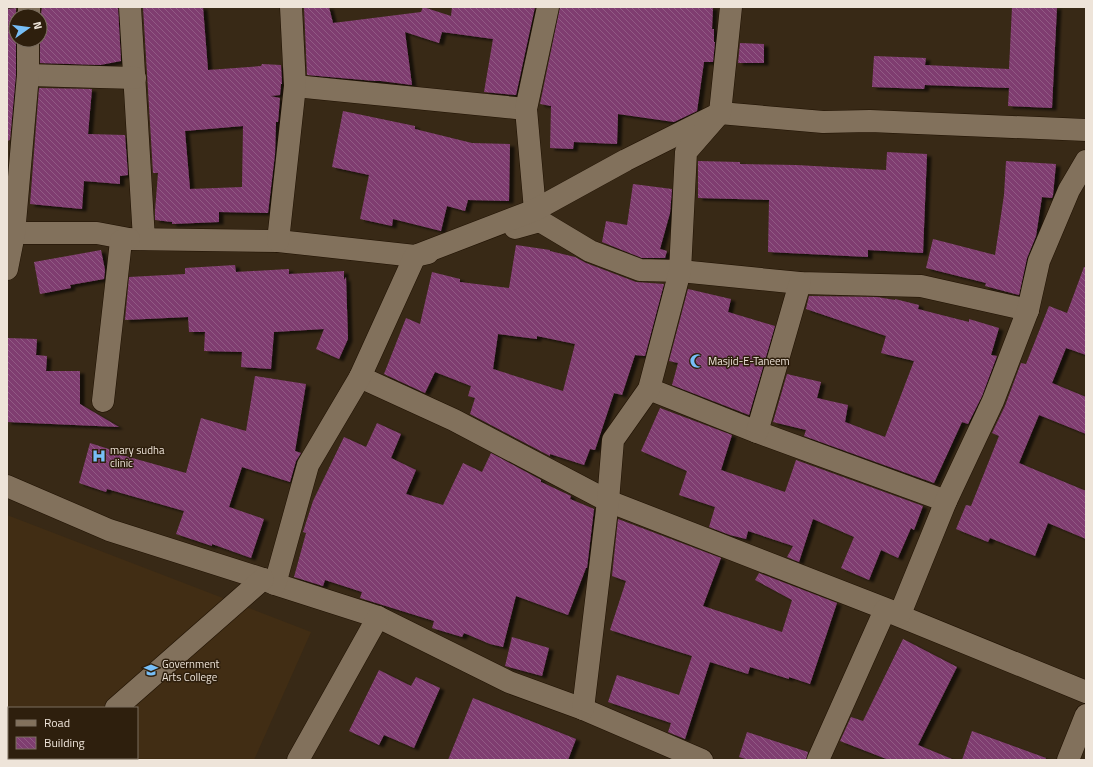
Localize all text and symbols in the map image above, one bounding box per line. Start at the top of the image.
north arrow [8,8,48,48]
text: N [29,20,46,31]
mosque icon: Masjid-E-Taneem [689,353,705,369]
place label: Masjid-E-Taneem [708,353,790,369]
place label: mary sudha clinic [110,442,165,471]
hospital icon: mary sudha clinic [91,448,107,464]
place label: Government Arts College [162,656,220,685]
school or university icon: Government Arts College [143,662,159,678]
legend [8,707,138,759]
text: Road [44,713,70,732]
text: Building [44,733,85,752]

